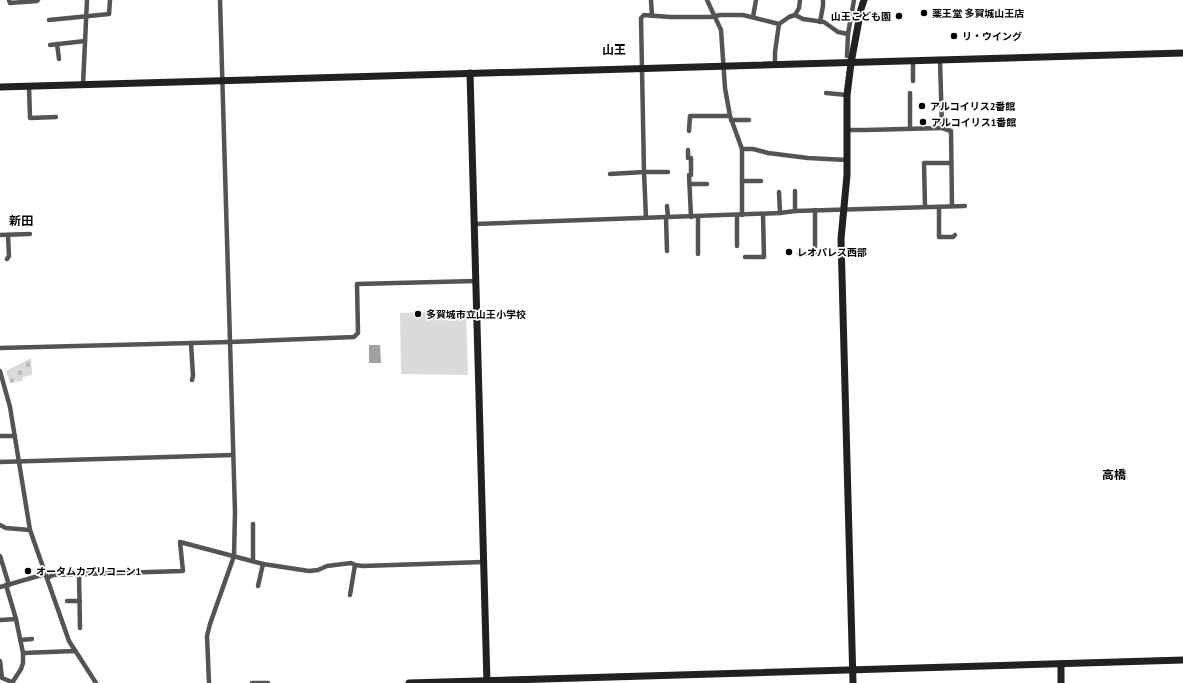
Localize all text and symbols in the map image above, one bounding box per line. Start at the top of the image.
place label: 薬王堂 多賀城山王店 [932,7,1025,20]
marker: 薬王堂 多賀城山王店 [919,8,929,18]
place label: 山王こども園 [831,10,891,23]
marker: 山王こども園 [894,11,904,21]
place label: リ・ウイング [962,30,1022,43]
marker: リ・ウイング [949,31,959,41]
district label: 山王 [602,42,626,57]
place label: アルコイリス2番館 [930,100,1015,113]
marker: アルコイリス2番館 [917,101,927,111]
place label: アルコイリス1番館 [931,116,1016,129]
marker: アルコイリス1番館 [918,117,928,127]
district label: 新田 [9,213,33,228]
place label: レオパレス西部 [797,246,867,259]
marker: レオパレス西部 [784,247,794,257]
place label: 多賀城市立山王小学校 [426,308,526,321]
marker: 多賀城市立山王小学校 [413,309,423,319]
district label: 高橋 [1102,467,1127,482]
place label: オータムカプリコーン1 [36,565,141,578]
marker: オータムカプリコーン1 [23,566,33,576]

